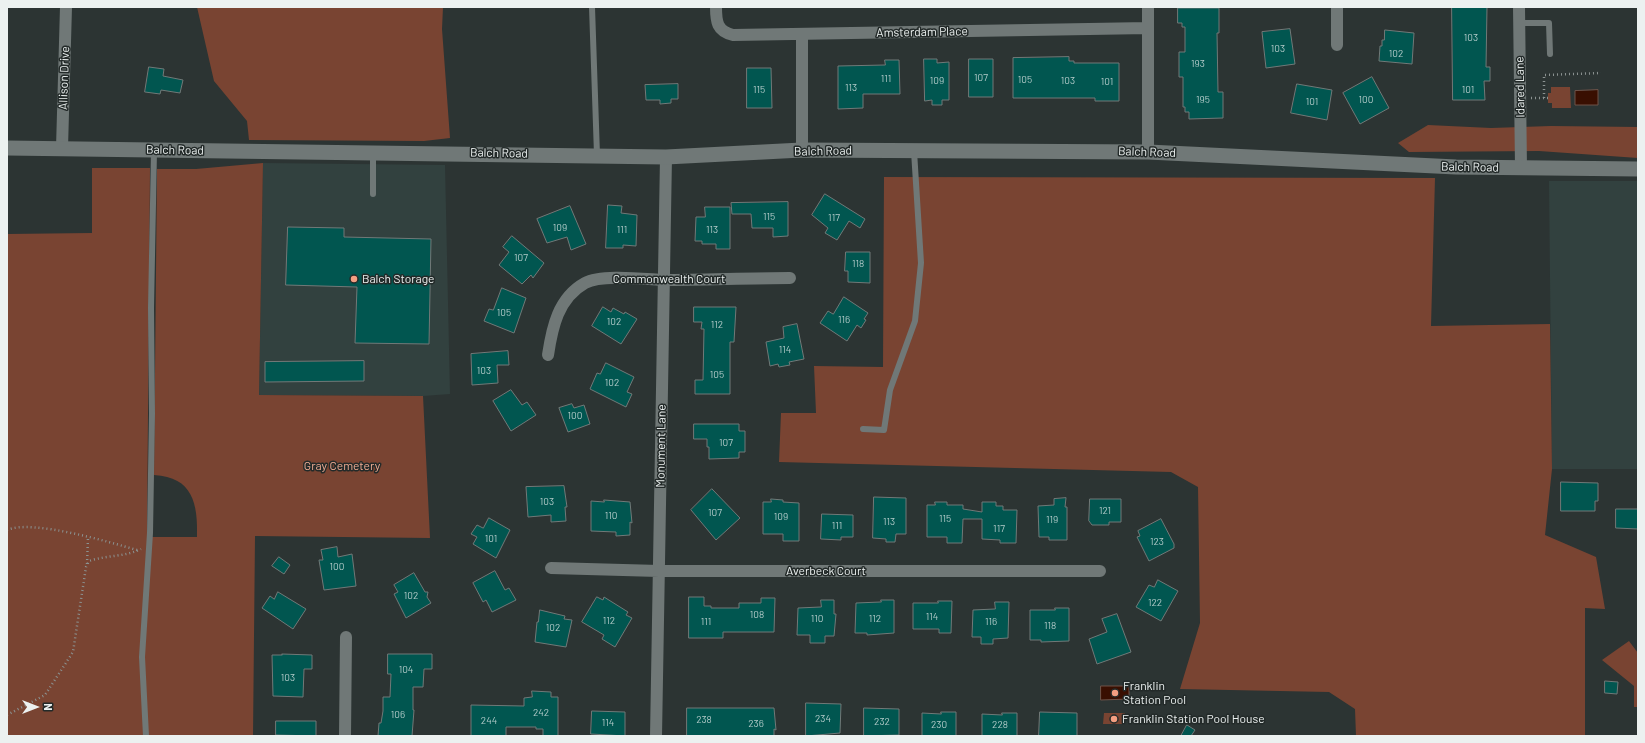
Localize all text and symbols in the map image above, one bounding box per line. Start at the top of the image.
street label: Amsterdam Place [876,24,968,40]
house number: 103 [1464,32,1478,44]
house number: 103 [1271,43,1285,55]
street label: Allison Drive [56,46,72,110]
house number: 102 [1389,48,1403,60]
street label: Idared Lane [1512,56,1528,118]
house number: 193 [1191,58,1205,70]
house number: 107 [974,72,988,84]
house number: 111 [881,73,891,85]
house number: 105 [1018,74,1032,86]
house number: 109 [930,75,944,87]
house number: 103 [1061,75,1075,87]
house number: 101 [1101,76,1113,88]
house number: 113 [845,82,857,94]
house number: 115 [753,84,765,96]
house number: 101 [1462,84,1474,96]
house number: 195 [1196,94,1210,106]
house number: 100 [1359,94,1373,106]
house number: 101 [1306,96,1318,108]
street label: Balch Road [146,142,204,158]
street label: Balch Road [794,143,852,159]
street label: Balch Road [1118,144,1176,160]
street label: Balch Road [470,145,528,161]
street label: Balch Road [1441,159,1499,175]
house number: 115 [763,211,775,223]
house number: 117 [828,212,840,224]
house number: 109 [553,222,567,234]
house number: 111 [617,224,627,236]
house number: 113 [706,224,718,236]
house number: 107 [514,252,528,264]
house number: 118 [852,258,864,270]
place label: Balch Storage [362,272,434,286]
street label: Commonwealth Court [613,272,725,286]
marker: Balch Storage [349,274,359,284]
house number: 105 [497,307,511,319]
house number: 116 [838,314,850,326]
house number: 102 [607,316,621,328]
house number: 112 [711,319,723,331]
house number: 114 [779,344,791,356]
house number: 103 [477,365,491,377]
house number: 105 [710,369,724,381]
house number: 102 [605,377,619,389]
street label: Monument Lane [653,404,669,488]
house number: 100 [568,410,582,422]
house number: 107 [719,437,733,449]
park label: Gray Cemetery [304,459,380,473]
house number: 103 [540,496,554,508]
house number: 121 [1099,505,1111,517]
house number: 107 [708,507,722,519]
house number: 110 [605,510,617,522]
house number: 109 [774,511,788,523]
house number: 115 [939,513,951,525]
house number: 119 [1046,514,1058,526]
house number: 113 [883,516,895,528]
house number: 111 [832,520,842,532]
house number: 117 [993,523,1005,535]
house number: 101 [485,533,497,545]
house number: 123 [1150,536,1164,548]
house number: 100 [330,561,344,573]
street label: Averbeck Court [786,564,866,578]
house number: 102 [404,590,418,602]
house number: 122 [1148,597,1162,609]
house number: 108 [750,609,764,621]
house number: 114 [926,611,938,623]
house number: 110 [811,613,823,625]
house number: 112 [869,613,881,625]
house number: 112 [603,615,615,627]
house number: 111 [701,616,711,628]
house number: 116 [985,616,997,628]
house number: 118 [1044,620,1056,632]
house number: 102 [546,622,560,634]
house number: 104 [399,664,413,676]
house number: 103 [281,672,295,684]
place label: Franklin Station Pool [1123,679,1186,707]
north arrow [16,687,56,727]
marker: Franklin Station Pool [1110,688,1120,698]
text: N [42,703,55,711]
house number: 242 [533,707,549,719]
house number: 106 [391,709,405,721]
place label: Franklin Station Pool House [1122,712,1265,726]
house number: 234 [815,713,831,725]
house number: 238 [696,714,712,726]
marker: Franklin Station Pool House [1109,714,1119,724]
house number: 244 [481,715,497,727]
house number: 232 [874,716,890,728]
house number: 114 [602,717,614,729]
house number: 236 [748,718,764,730]
house number: 230 [931,719,947,731]
house number: 228 [992,719,1008,731]

